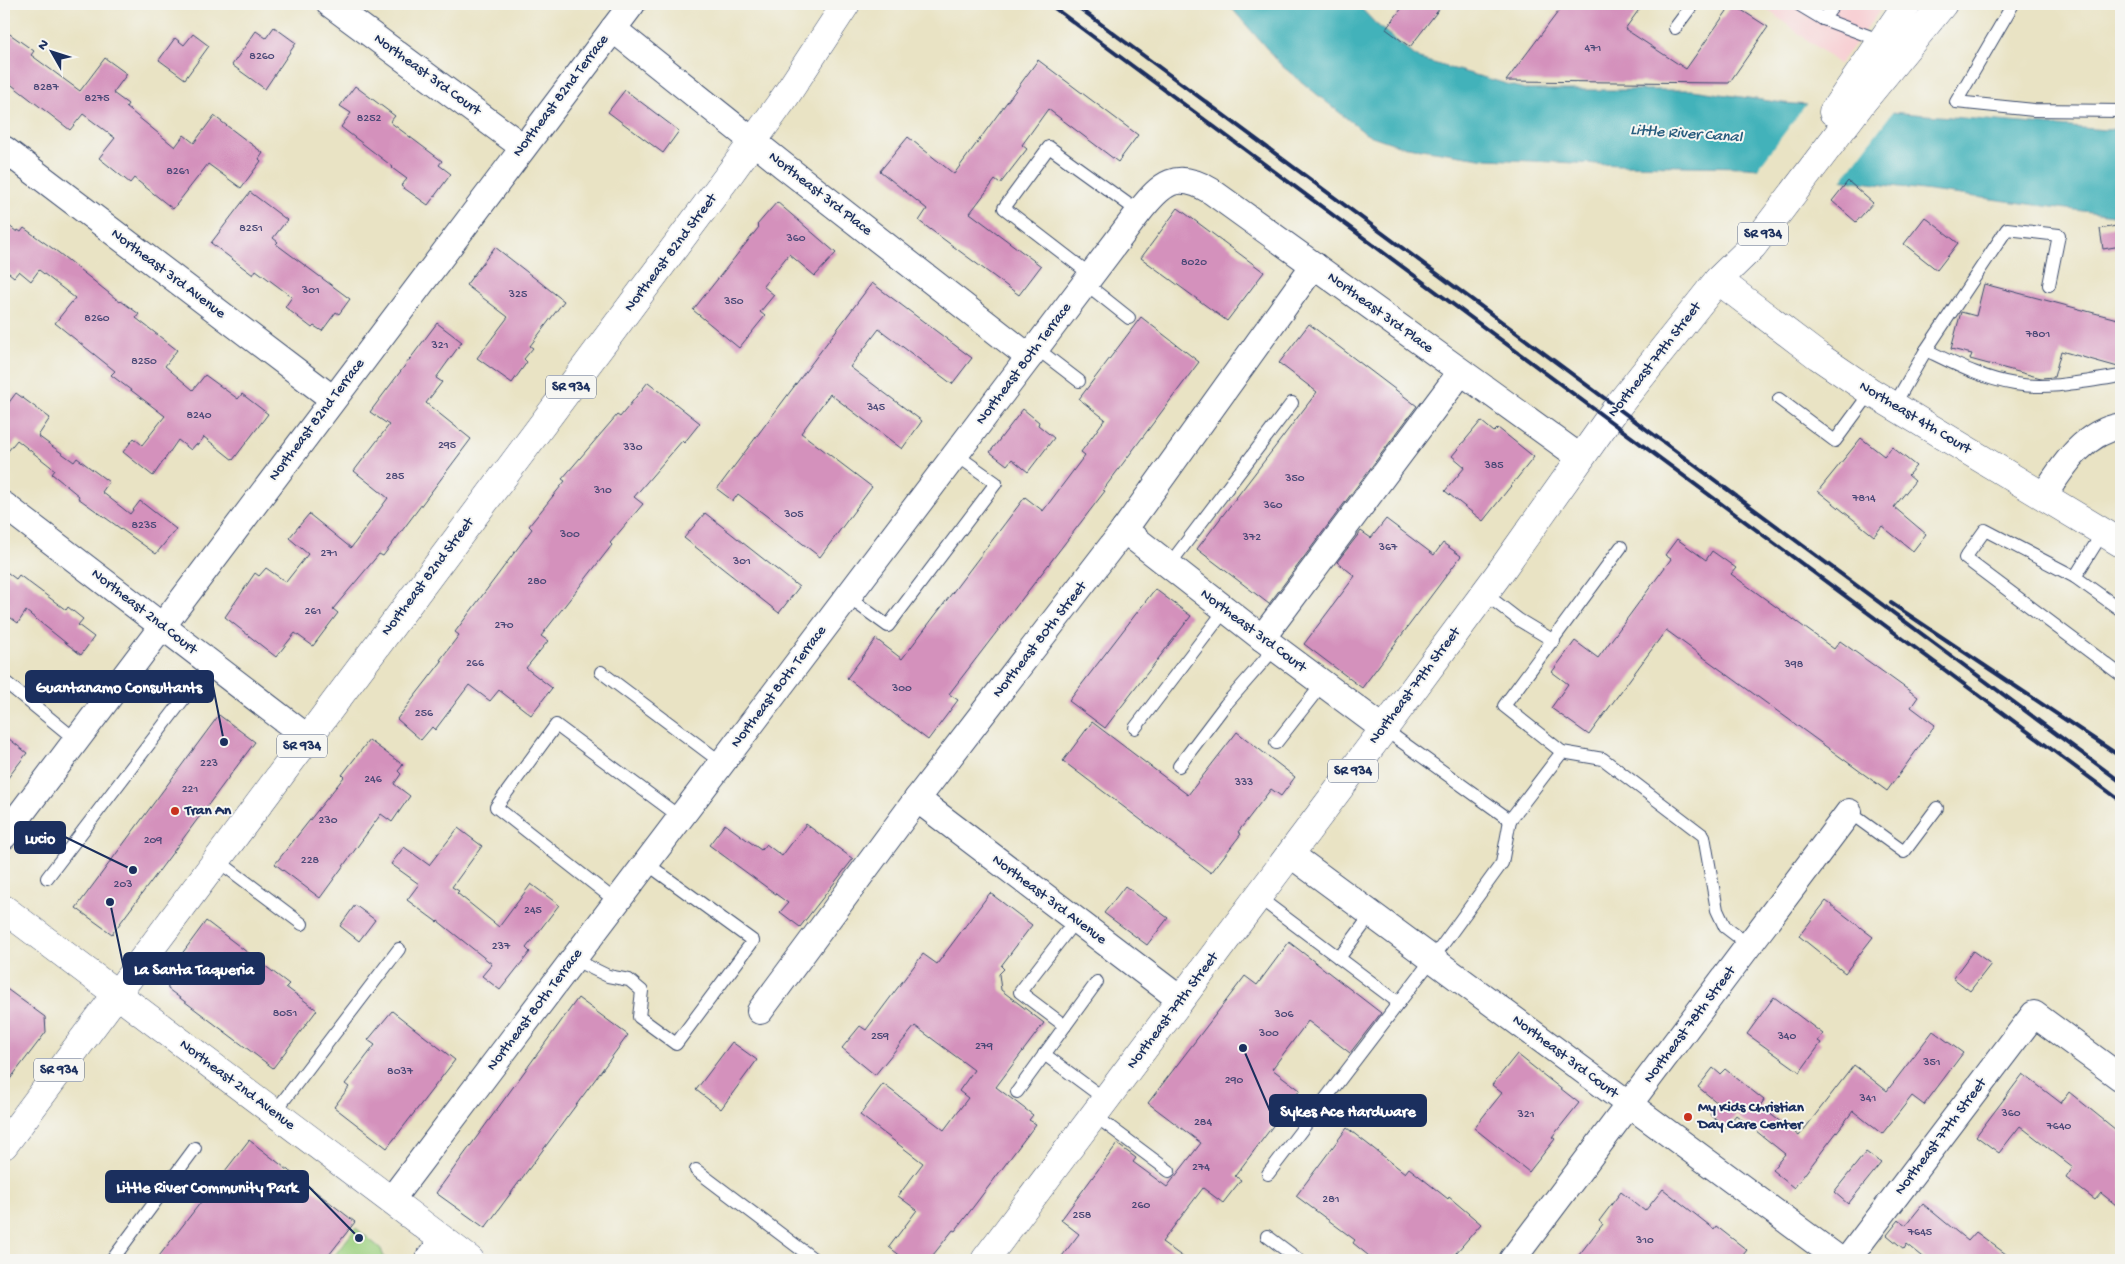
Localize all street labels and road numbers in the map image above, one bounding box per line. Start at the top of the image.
street label: Northeast 3rd Court [370,30,486,121]
street label: Northeast 82nd Terrace [509,31,613,161]
street label: Northeast 3rd Place [765,148,876,240]
street label: Northeast 82nd Street [621,189,722,316]
road number: SR 934 [1738,222,1788,245]
street label: Northeast 3rd Avenue [107,225,229,323]
street label: Northeast 3rd Place [1324,269,1437,358]
street label: Northeast 79th Street [1604,297,1707,421]
street label: Northeast 80th Terrace [972,299,1076,429]
street label: Northeast 82nd Terrace [265,355,369,485]
road number: SR 934 [546,376,596,398]
street label: Northeast 4th Court [1856,377,1976,460]
street label: Northeast 82nd Street [378,513,479,640]
street label: Northeast 2nd Court [87,565,202,660]
street label: Northeast 80th Street [989,577,1092,702]
street label: Northeast 3rd Court [1196,585,1311,678]
street label: Northeast 80th Terrace [727,622,831,752]
street label: Northeast 79th Street [1365,623,1466,748]
road number: SR 934 [277,734,327,758]
road number: SR 934 [1328,759,1378,782]
street label: Northeast 3rd Avenue [988,851,1110,949]
street label: Northeast 80th Terrace [483,945,587,1075]
street label: Northeast 79th Street [1123,948,1224,1073]
street label: Northeast 78th Street [1640,961,1741,1087]
street label: Northeast 3rd Court [1508,1011,1623,1104]
street label: Northeast 2nd Avenue [176,1036,299,1135]
road number: SR 934 [34,1058,84,1082]
street label: Northeast 77th Street [1891,1074,1992,1199]

